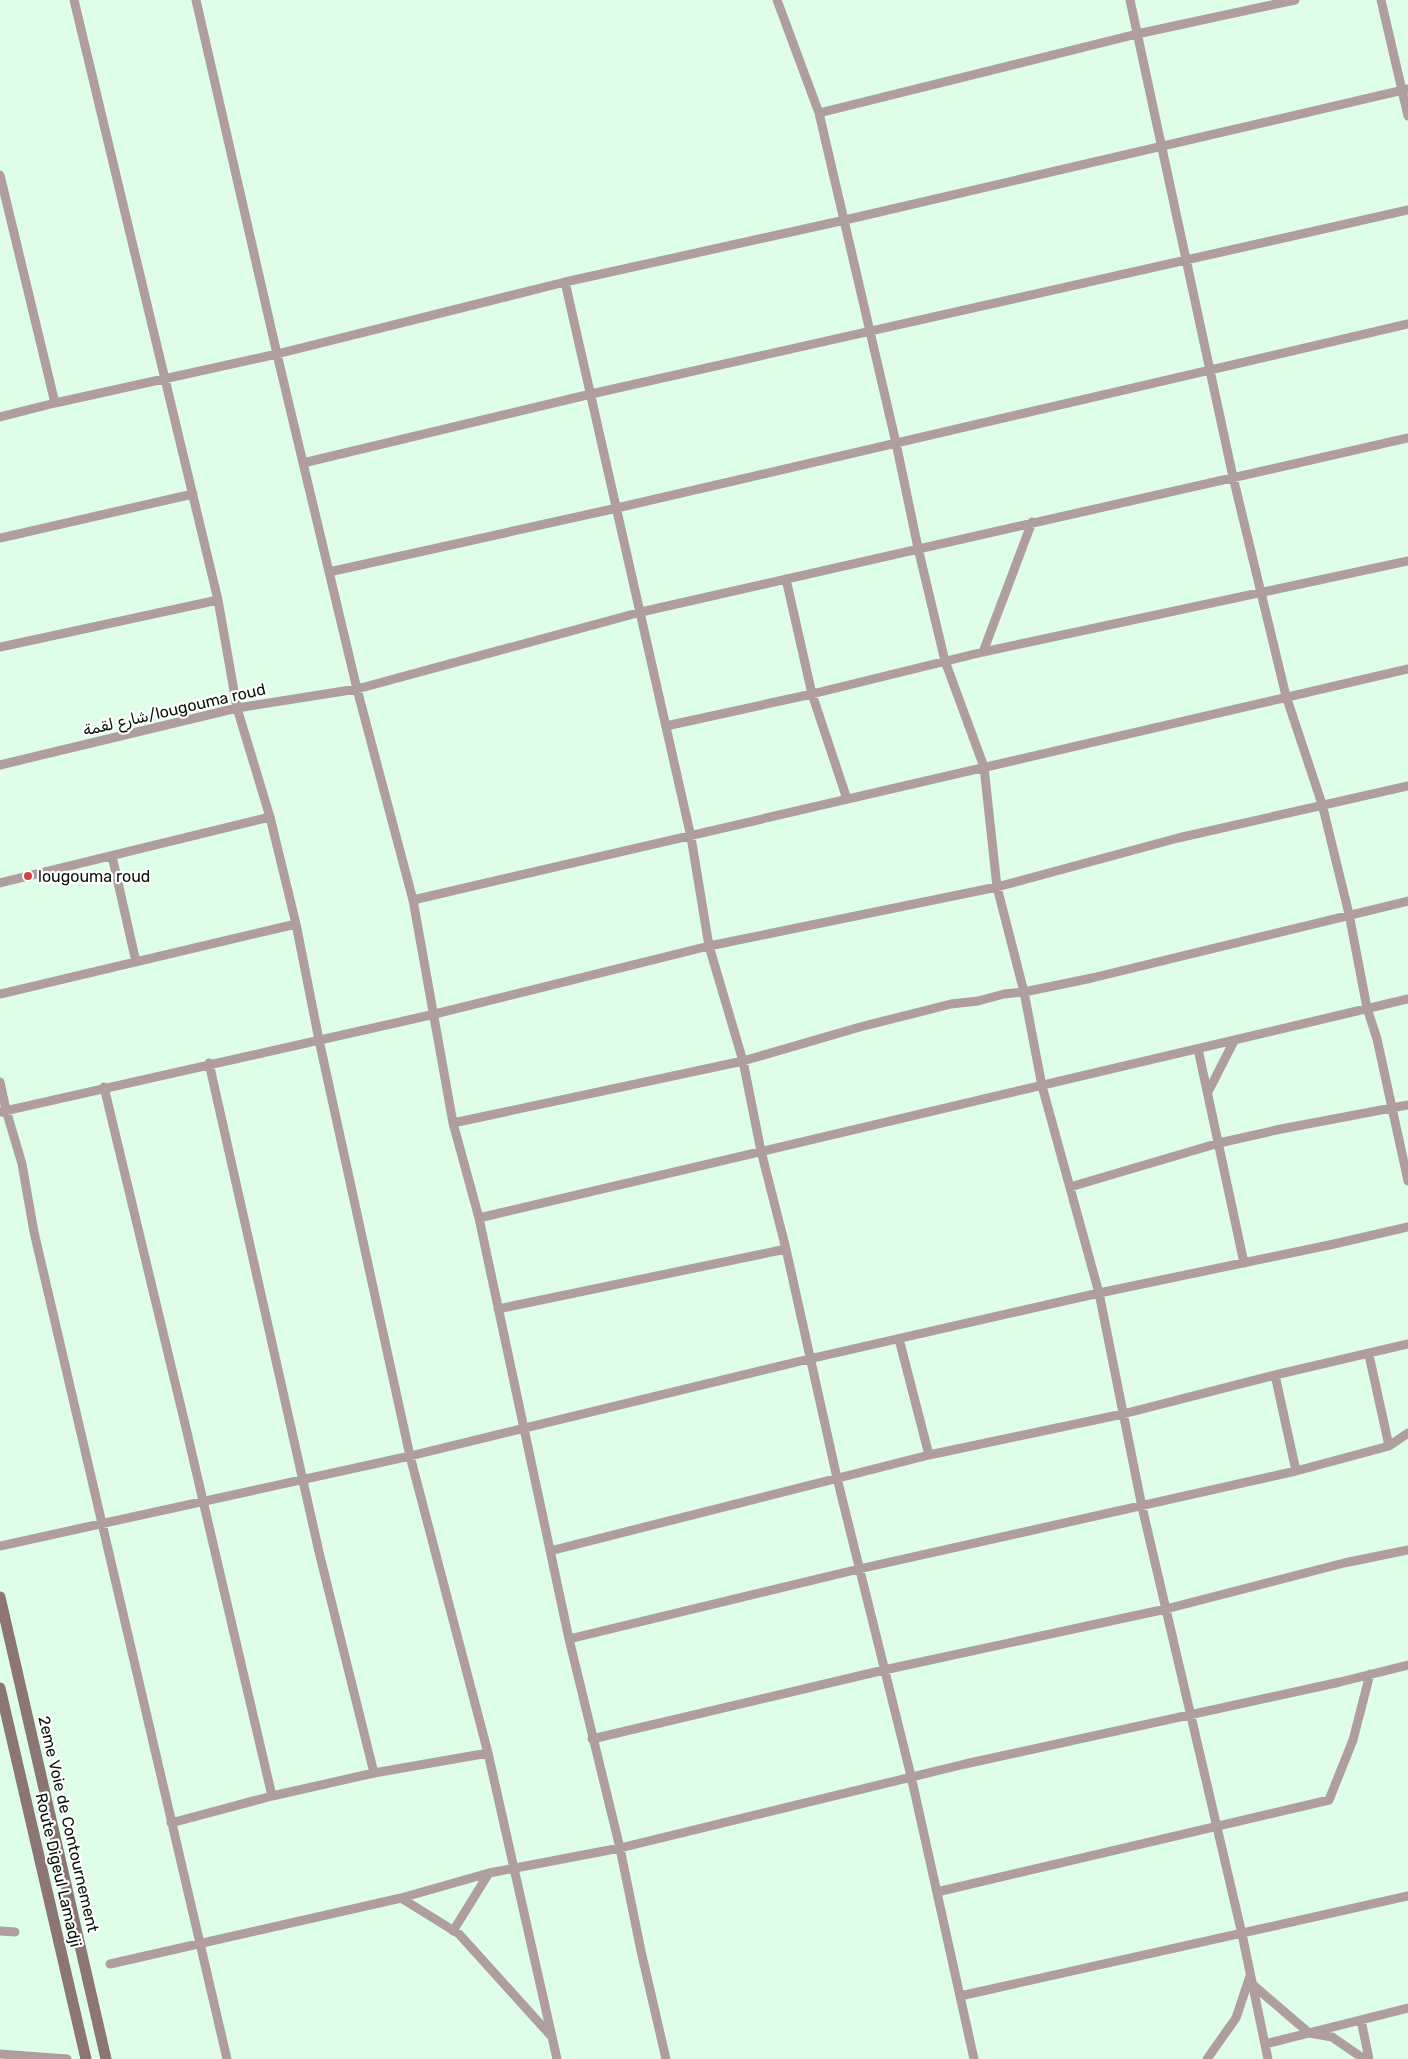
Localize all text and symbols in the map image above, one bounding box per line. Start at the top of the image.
street label: شارع لقمة/lougouma roud [81,679,268,742]
place label: lougouma roud [38,867,150,886]
marker: lougouma roud [22,870,34,882]
street label: 2eme Voie de Contournement [34,1714,103,1934]
street label: Route Digeul Lamadji [32,1791,85,1949]

